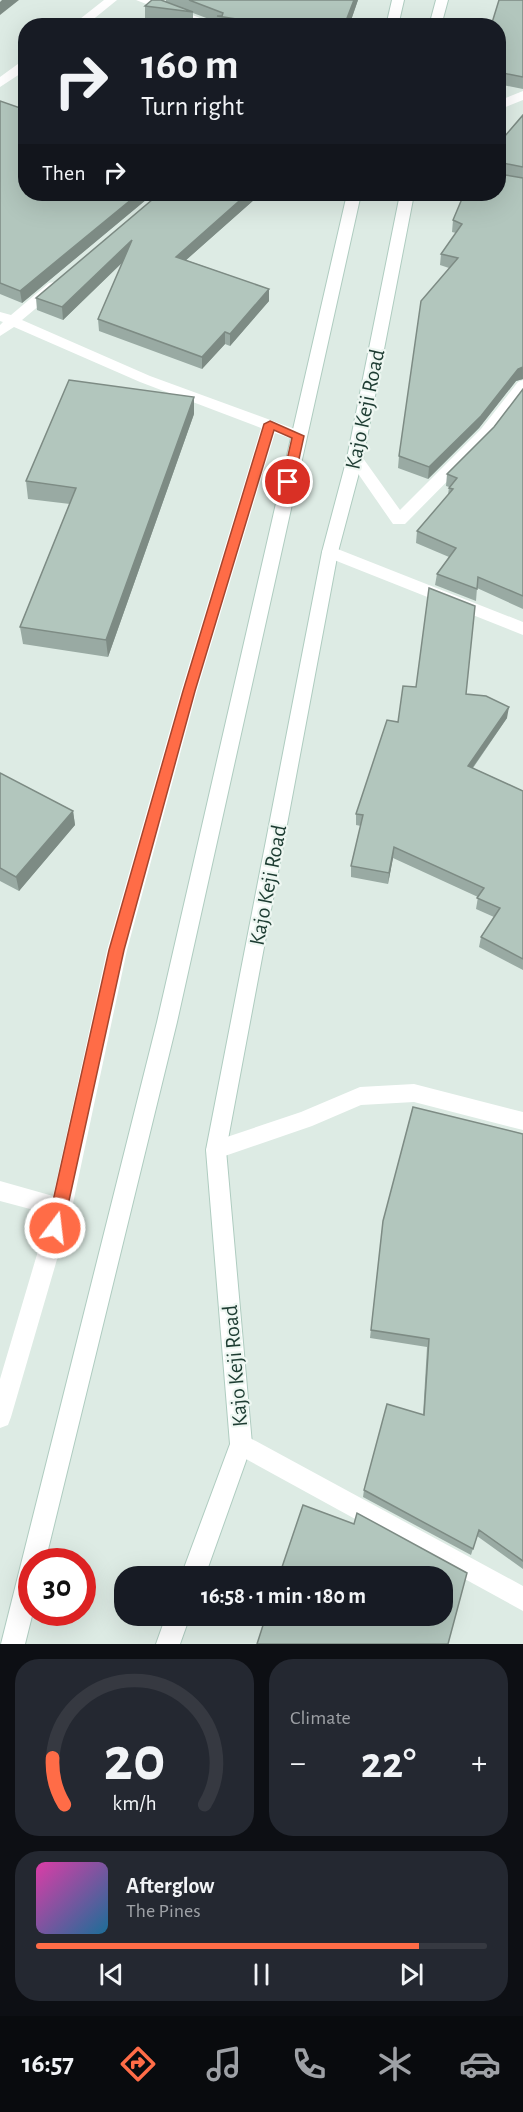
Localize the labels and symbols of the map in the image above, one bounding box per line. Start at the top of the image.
street label: Kajo Keji Road [341,347,388,471]
pin [262,456,313,507]
street label: Kajo Keji Road [246,823,290,947]
position arrow [23,1196,87,1260]
street label: Kajo Keji Road [219,1304,251,1428]
speed limit sign: 30 [18,1548,96,1626]

